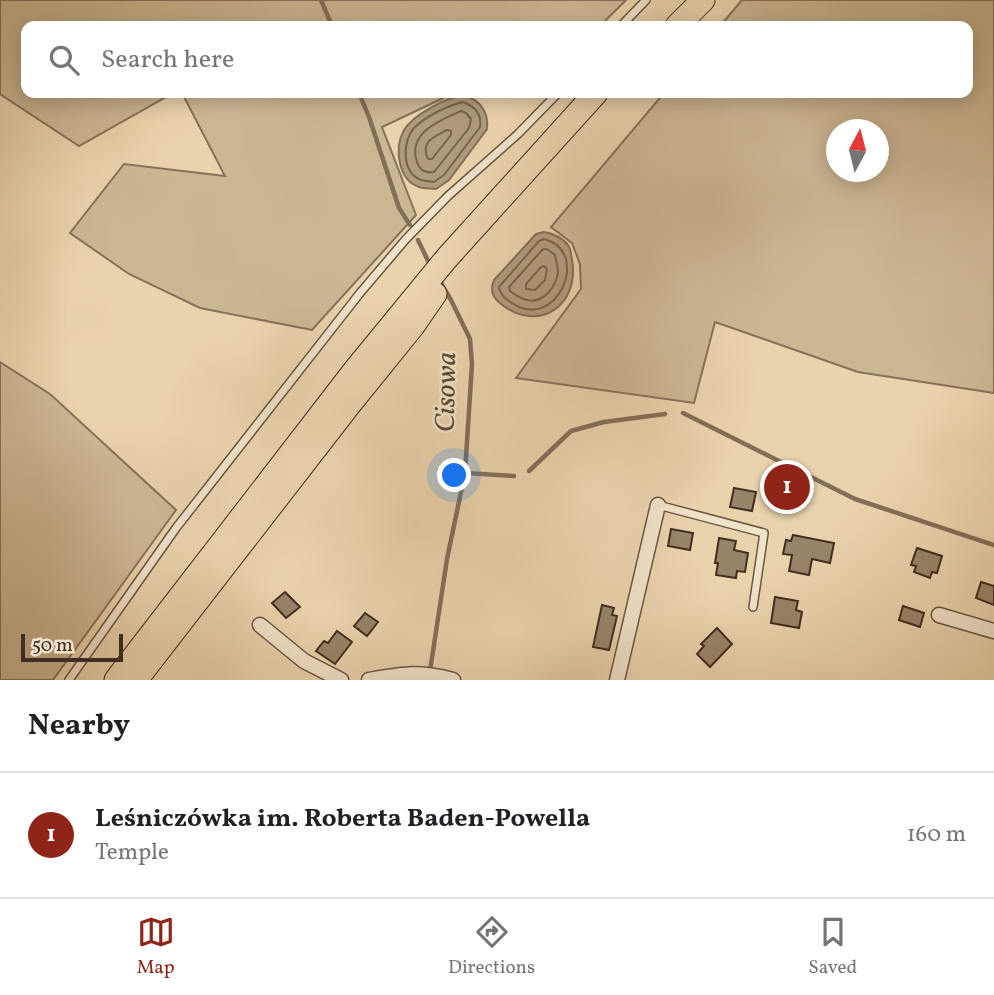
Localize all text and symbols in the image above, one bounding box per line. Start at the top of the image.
search box [21,21,973,98]
icon: search [45,41,83,79]
text: Search here [101,42,234,78]
north arrow [826,119,889,182]
water label: Cisowa [427,352,467,432]
your location [437,458,471,492]
pin: 1 [764,461,810,513]
scale bar [21,631,122,663]
text: 50 m [32,633,73,659]
text: Nearby [28,705,130,747]
text: Leśniczówka im. Roberta Baden-Powella [95,801,590,837]
text: 1 [46,819,56,851]
text: 160 m [907,819,966,851]
text: Temple [95,837,169,869]
tab: Map [137,913,175,981]
tab: Directions [448,913,535,981]
tab: Saved [808,913,857,981]

